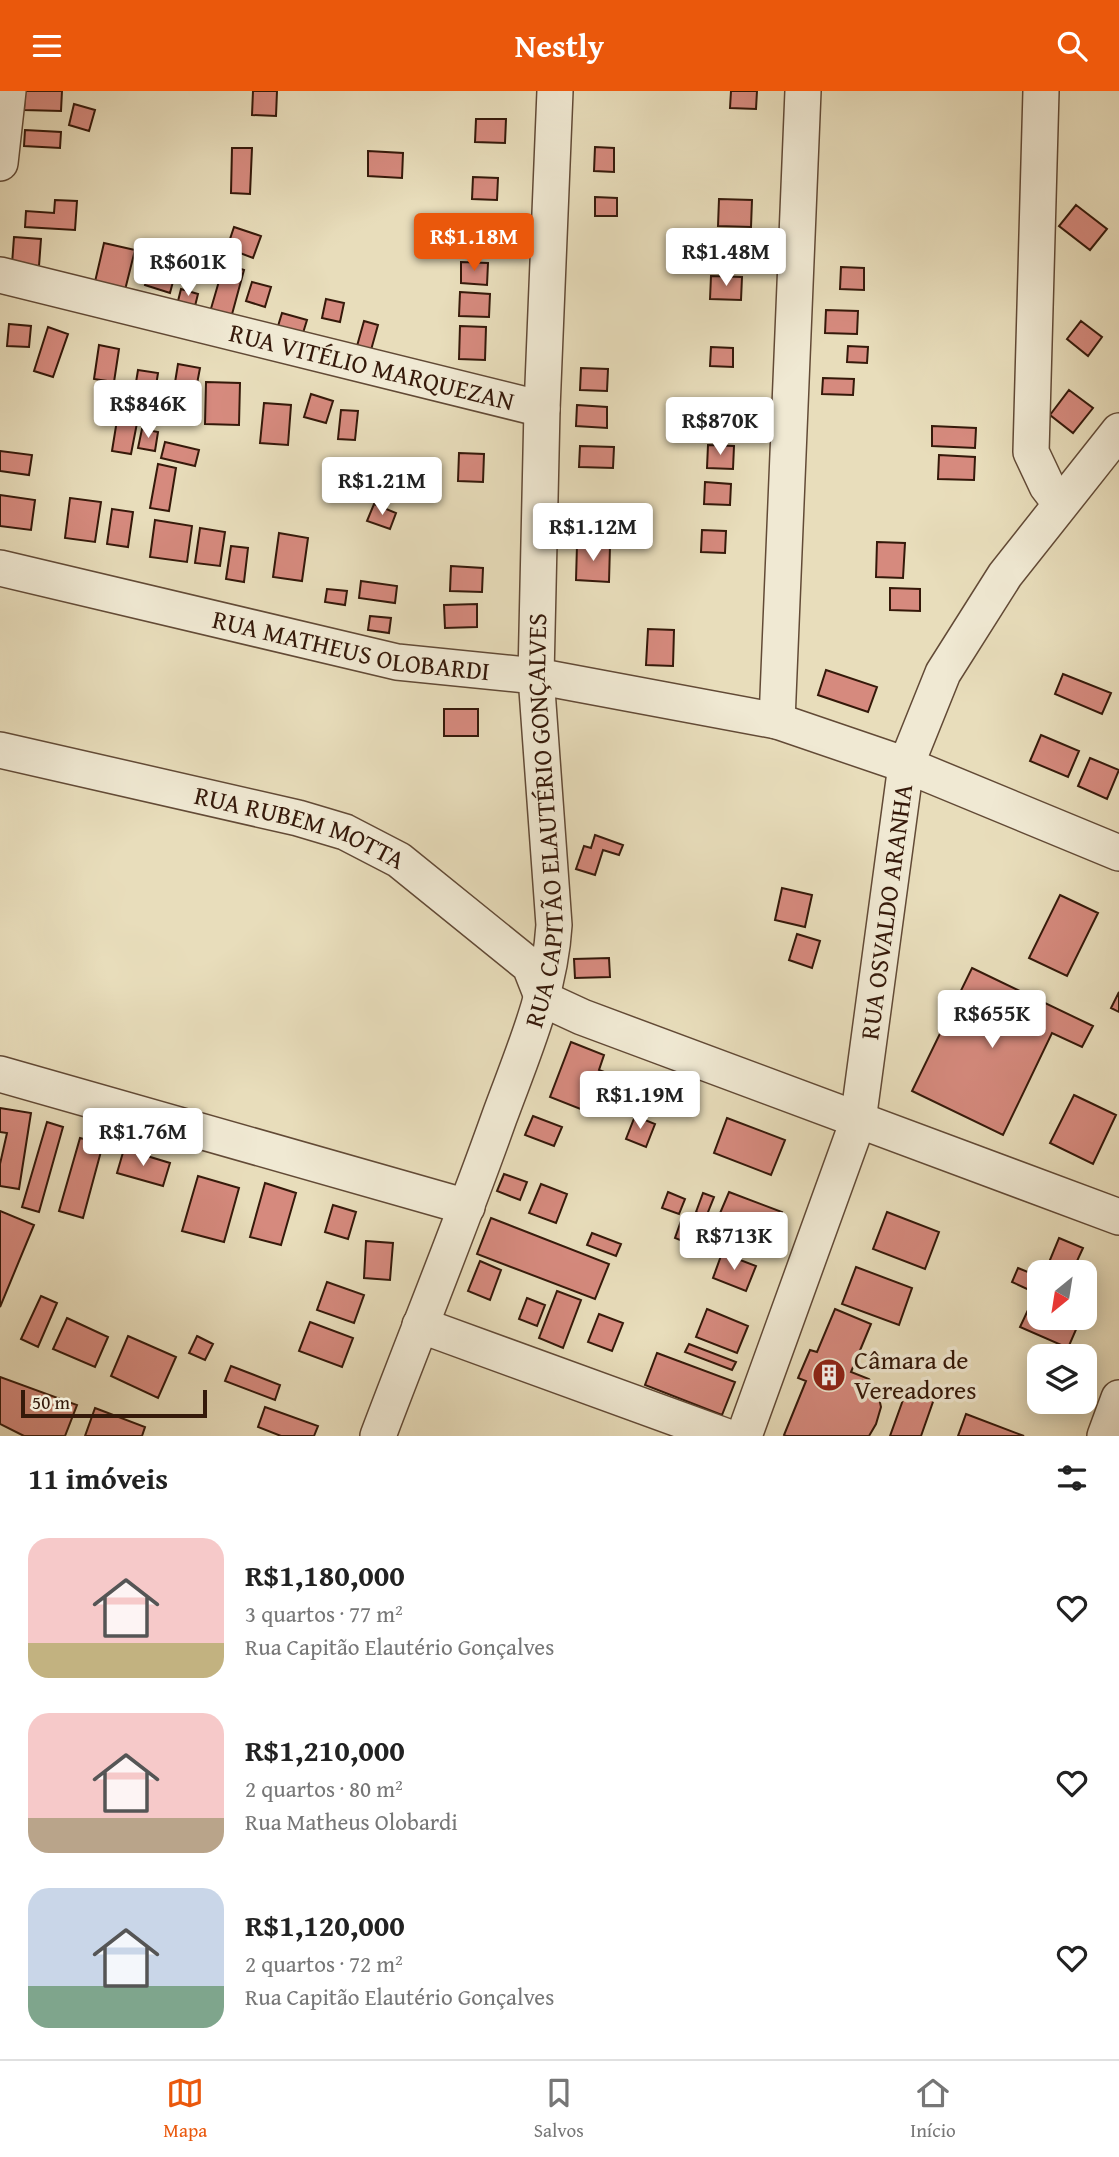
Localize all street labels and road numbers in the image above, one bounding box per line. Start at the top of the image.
street label: RUA VITÉLIO MARQUEZAN [225,312,518,420]
street label: RUA MATHEUS OLOBARDI [209,599,492,690]
street label: RUA CAPITÃO ELAUTÉRIO GONÇALVES [514,613,573,1032]
street label: RUA RUBEM MOTTA [191,775,412,879]
street label: RUA OSVALDO ARANHA [849,781,922,1042]

